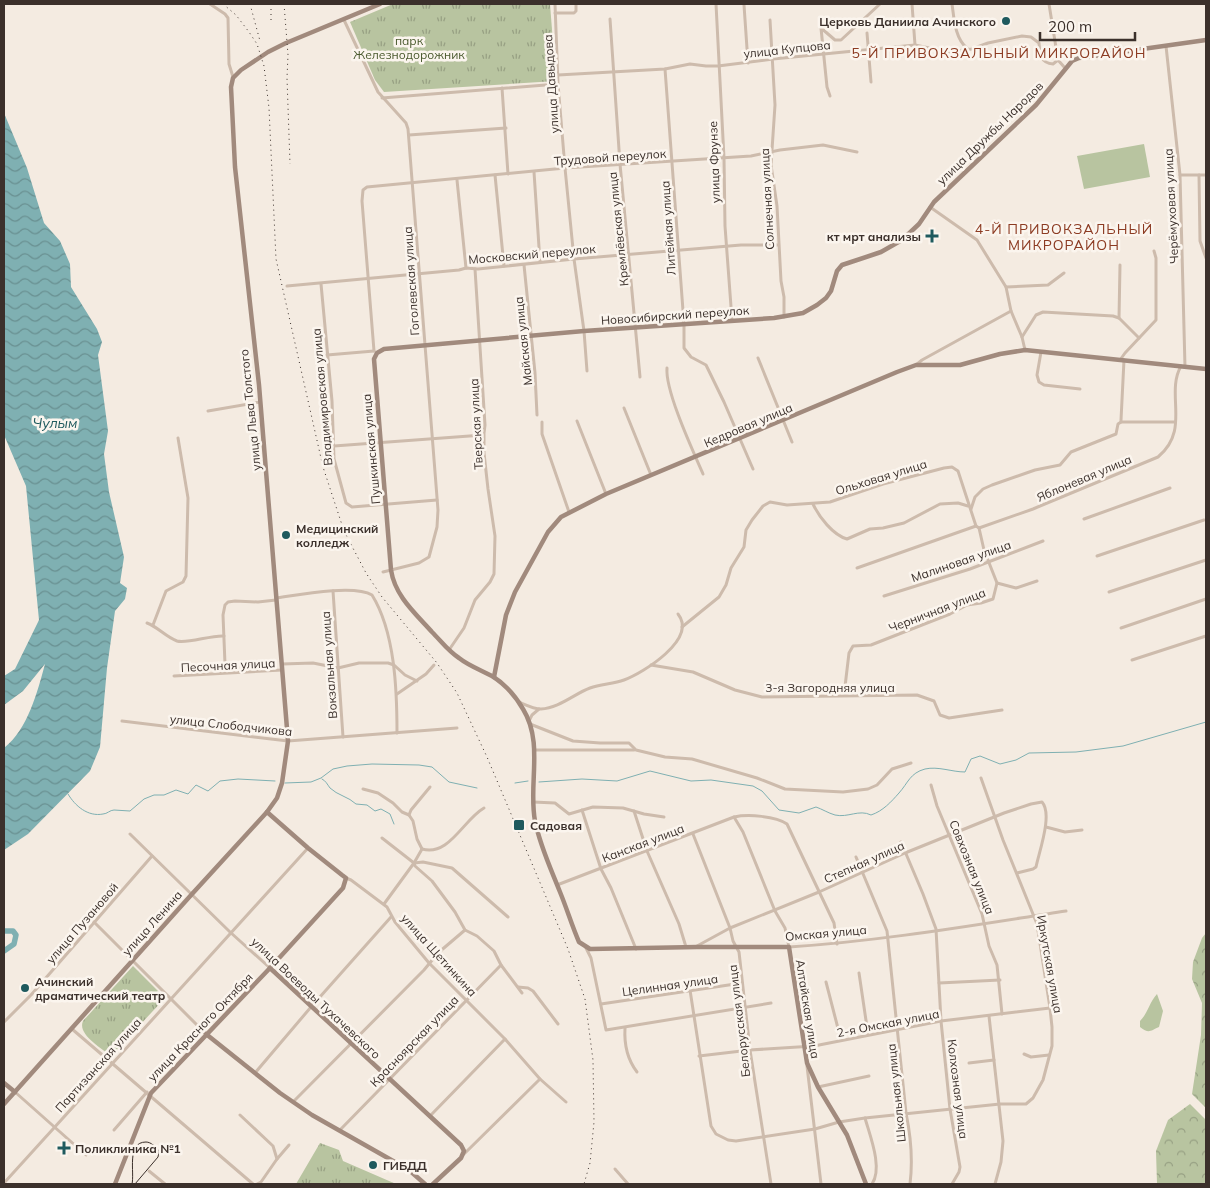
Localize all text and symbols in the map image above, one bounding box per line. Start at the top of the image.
scale bar [1040,10,1135,42]
place label: Церковь Даниила Ачинского [819,14,996,29]
marker: Церковь Даниила Ачинского [1000,15,1012,27]
text: 200 m [1048,17,1092,36]
park label: парк Железнодорожник [353,33,465,62]
street label: улица Давыдова [540,34,562,134]
street label: улица Купцова [743,37,831,61]
district label: 5-Й ПРИВОКЗАЛЬНЫЙ МИКРОРАЙОН [852,44,1146,62]
street label: улица Дружбы Народов [934,78,1046,188]
street label: улица Фрунзе [705,120,723,203]
street label: Трудовой переулок [553,146,667,168]
street label: Солнечная улица [757,148,777,250]
street label: Черёмуховая улица [1160,148,1182,264]
street label: Кремлёвская улица [605,171,631,287]
street label: Литейная улица [657,180,679,276]
district label: 4-Й ПРИВОКЗАЛЬНЫЙ МИКРОРАЙОН [975,220,1153,254]
street label: Гоголевская улица [400,226,422,336]
place label: кт мрт анализы [827,229,921,244]
marker: кт мрт анализы [925,229,939,243]
street label: Московский переулок [468,241,597,267]
street label: Майская улица [511,296,535,386]
street label: Новосибирский переулок [600,302,750,328]
street label: Владимировская улица [309,328,335,466]
street label: улица Льва Толстого [236,349,264,471]
street label: Тверская улица [466,378,486,470]
street label: Пушкинская улица [359,393,383,505]
street label: Кедровая улица [701,400,795,450]
water label: Чулым [33,414,77,432]
street label: Яблоневая улица [1034,451,1134,505]
street label: Ольховая улица [833,456,929,498]
place label: Медицинский колледж [296,521,378,550]
marker: Медицинский колледж [280,529,292,541]
street label: Малиновая улица [909,537,1013,585]
street label: Черничная улица [886,585,988,635]
street label: Вокзальная улица [318,611,340,719]
street label: Песочная улица [180,655,276,675]
street label: 3-я Загородняя улица [765,680,895,695]
street label: улица Слободчикова [169,711,293,739]
marker: Садовая [512,818,526,832]
place label: Садовая [530,818,582,833]
street label: Совхозная улица [946,818,998,916]
street label: Канская улица [600,820,686,866]
street label: Степная улица [821,838,907,886]
street label: улица Пузановой [43,880,121,966]
street label: улица Ленина [119,887,185,959]
street label: улица Щетинкина [398,911,480,999]
street label: Иркутская улица [1034,914,1066,1014]
street label: Омская улица [785,922,867,944]
street label: улица Воеводы Тухачевского [248,934,384,1062]
street label: Алтайская улица [793,958,823,1060]
street label: Белорусская улица [725,964,753,1078]
street label: улица Красного Октября [144,970,256,1084]
street label: Целинная улица [621,971,719,999]
place label: Ачинский драматический театр [35,974,166,1003]
marker: Ачинский драматический театр [19,982,31,994]
street label: Красноярская улица [367,992,461,1090]
street label: 2-я Омская улица [836,1006,940,1040]
street label: Партизанская улица [52,1015,144,1115]
street label: Колхозная улица [944,1038,972,1140]
street label: Школьная улица [883,1043,909,1143]
marker: Поликлиника №1 [57,1141,71,1155]
place label: Поликлиника №1 [75,1141,181,1156]
place label: ГИБДД [383,1158,427,1173]
marker: ГИБДД [367,1159,379,1171]

